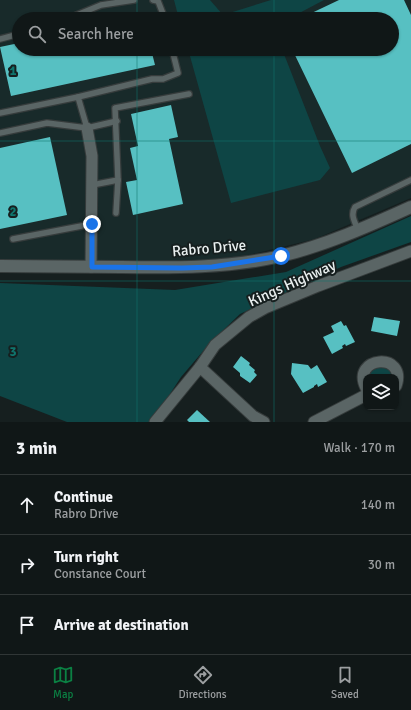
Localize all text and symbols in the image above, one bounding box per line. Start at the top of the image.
search box [12,12,399,56]
icon: search [26,23,48,45]
text: Search here [58,25,134,43]
text: 1 [9,63,17,79]
text: 2 [9,204,17,220]
route end [83,215,101,233]
street label: Rabro Drive [171,236,247,260]
route start [272,247,290,265]
street label: Kings Highway [245,256,339,310]
text: 3 [9,344,17,360]
map controls [363,374,399,410]
button: layers [363,374,399,410]
text: 3 min [16,438,57,459]
text: Walk · 170 m [324,440,395,456]
text: Continue [54,488,113,506]
icon: ahead [16,494,38,516]
text: 140 m [361,497,395,513]
text: Rabro Drive [54,506,118,522]
text: Turn right [54,548,119,566]
icon: right [16,554,38,576]
text: 30 m [368,557,395,573]
text: Constance Court [54,566,146,582]
icon: arrive [16,614,38,636]
text: Arrive at destination [54,616,189,634]
tab: Map [52,664,74,701]
tab: Directions [179,664,227,701]
tab: Saved [331,664,359,701]

